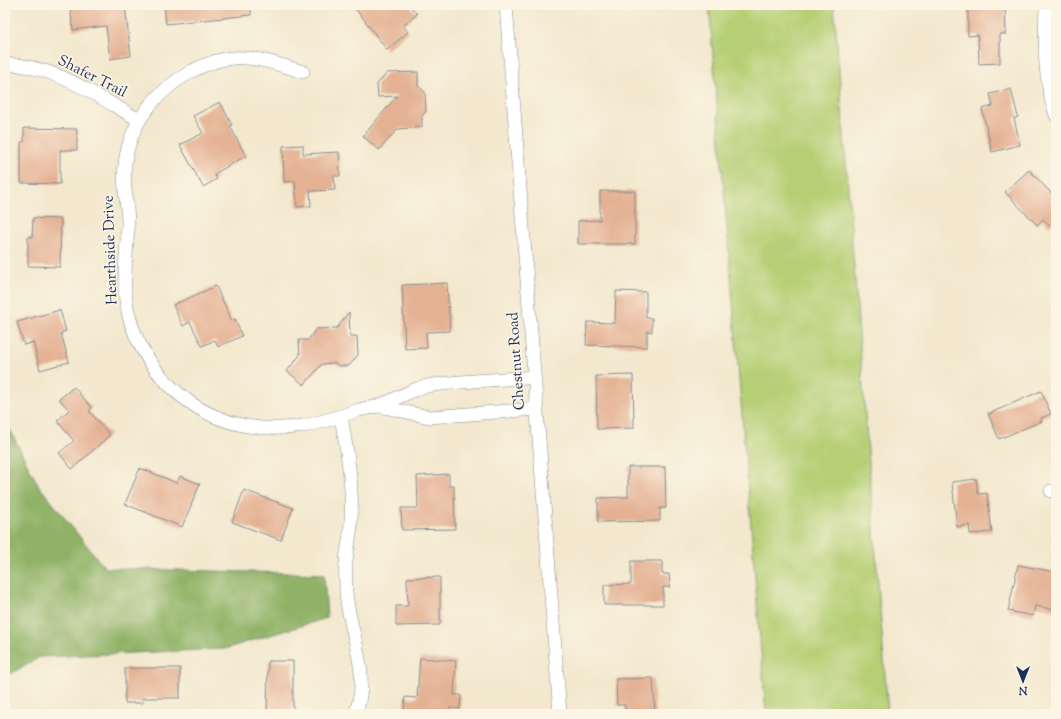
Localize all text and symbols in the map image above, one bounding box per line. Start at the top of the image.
street label: Shafer Trail [54,50,130,104]
street label: Hearthside Drive [99,195,123,305]
street label: Chestnut Road [503,311,531,411]
north arrow [1003,661,1043,701]
text: N [1018,682,1028,698]

